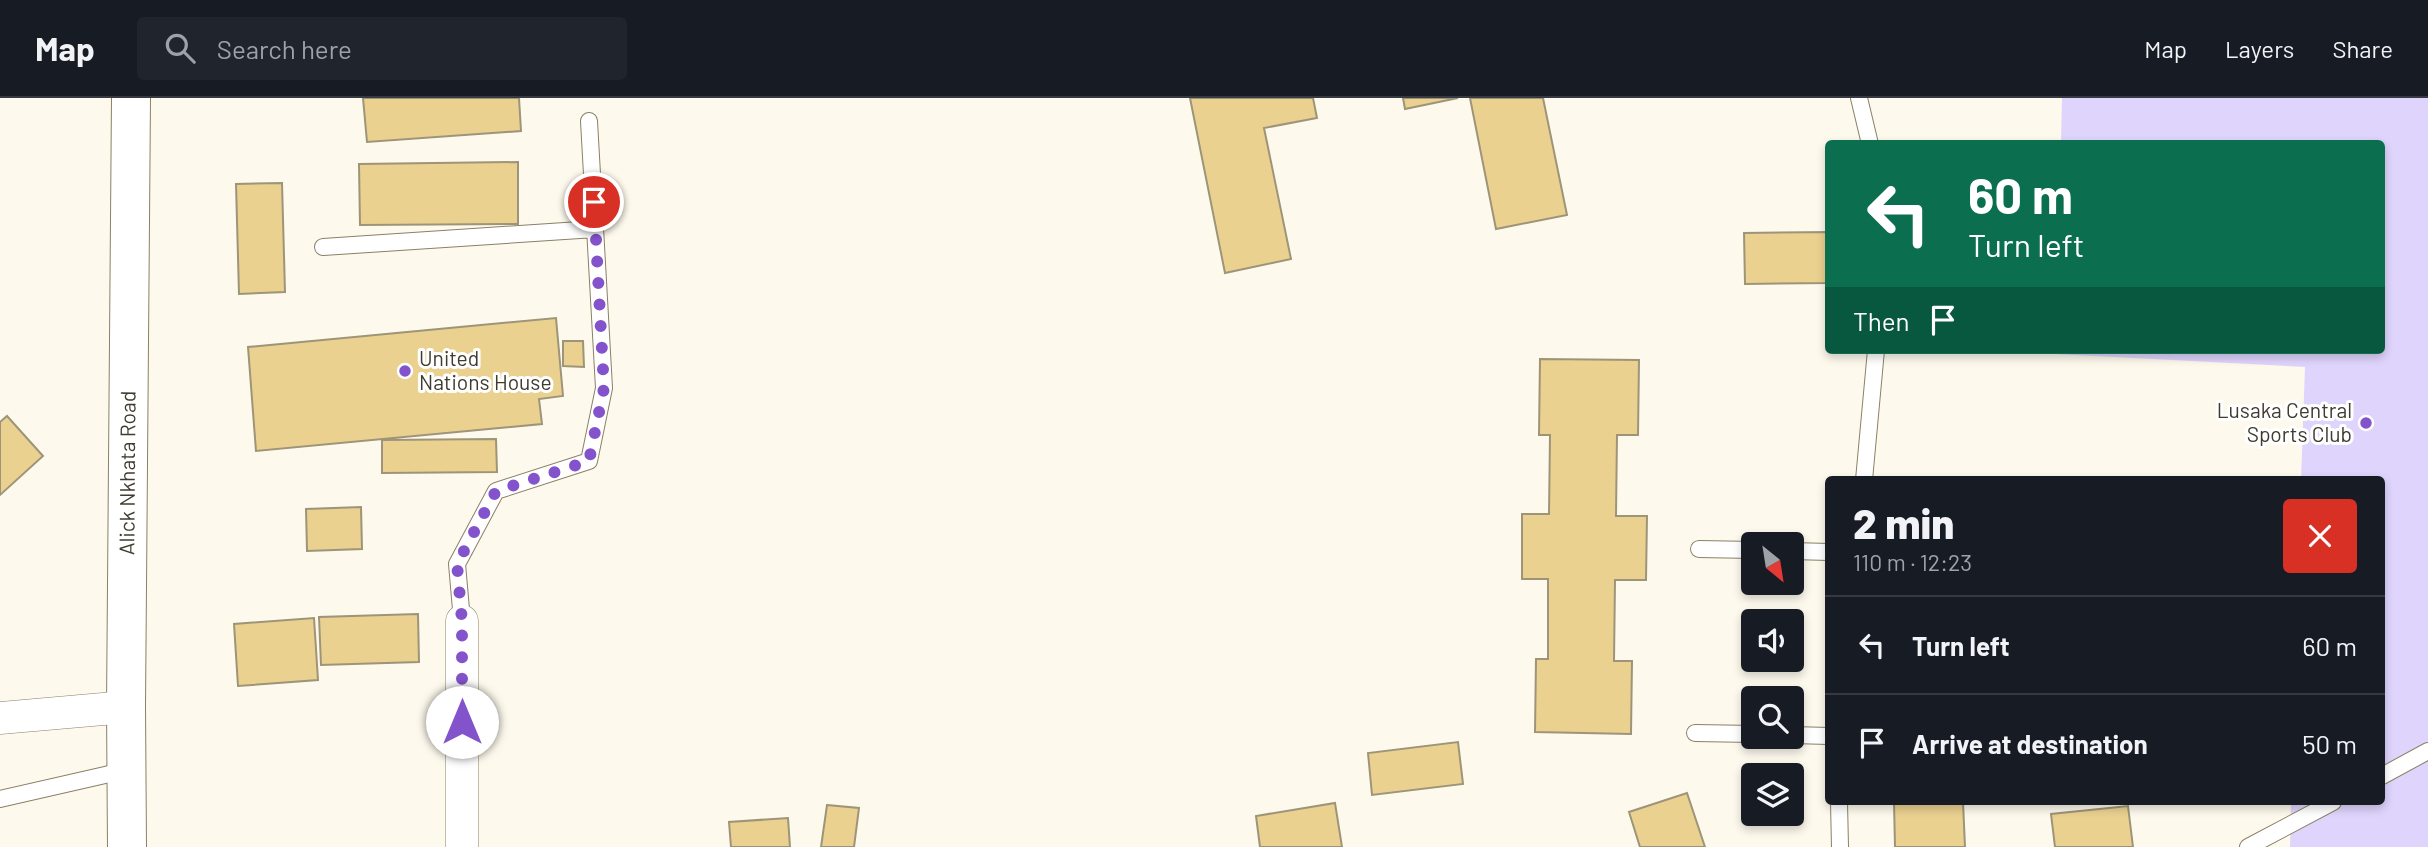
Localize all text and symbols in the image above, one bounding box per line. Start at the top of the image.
search box [137,17,627,80]
text: Map [35,28,95,68]
icon: search [161,29,199,67]
text: Search here [217,33,352,64]
text: Map [2144,34,2187,63]
text: Layers [2225,34,2294,63]
text: Share [2332,34,2393,63]
text: 60 m [1968,165,2073,224]
icon: left [1853,168,1944,259]
pin [564,172,624,232]
icon: arrive [575,183,613,221]
text: Turn left [1968,225,2085,263]
icon: arrive [1924,301,1962,339]
text: Then [1853,305,1910,336]
place label: United Nations House [419,345,552,394]
marker: United Nations House [397,363,413,379]
street label: Alick Nkhata Road [113,391,140,555]
place label: Lusaka Central Sports Club [2217,397,2352,446]
marker: Lusaka Central Sports Club [2358,415,2374,431]
text: 2 min [1853,497,1954,547]
button: close [2283,499,2357,573]
north arrow [1741,532,1804,595]
map controls [1741,532,1804,826]
text: 110 m · 12:23 [1853,548,1972,576]
button: sound [1741,609,1804,672]
icon: left [1853,626,1891,664]
text: Turn left [1912,630,2010,661]
text: 60 m [2302,630,2357,661]
position arrow [425,685,499,759]
button: search [1741,686,1804,749]
icon: arrive [1853,724,1891,762]
text: Arrive at destination [1912,728,2148,759]
text: 50 m [2302,728,2357,759]
button: layers [1741,763,1804,826]

